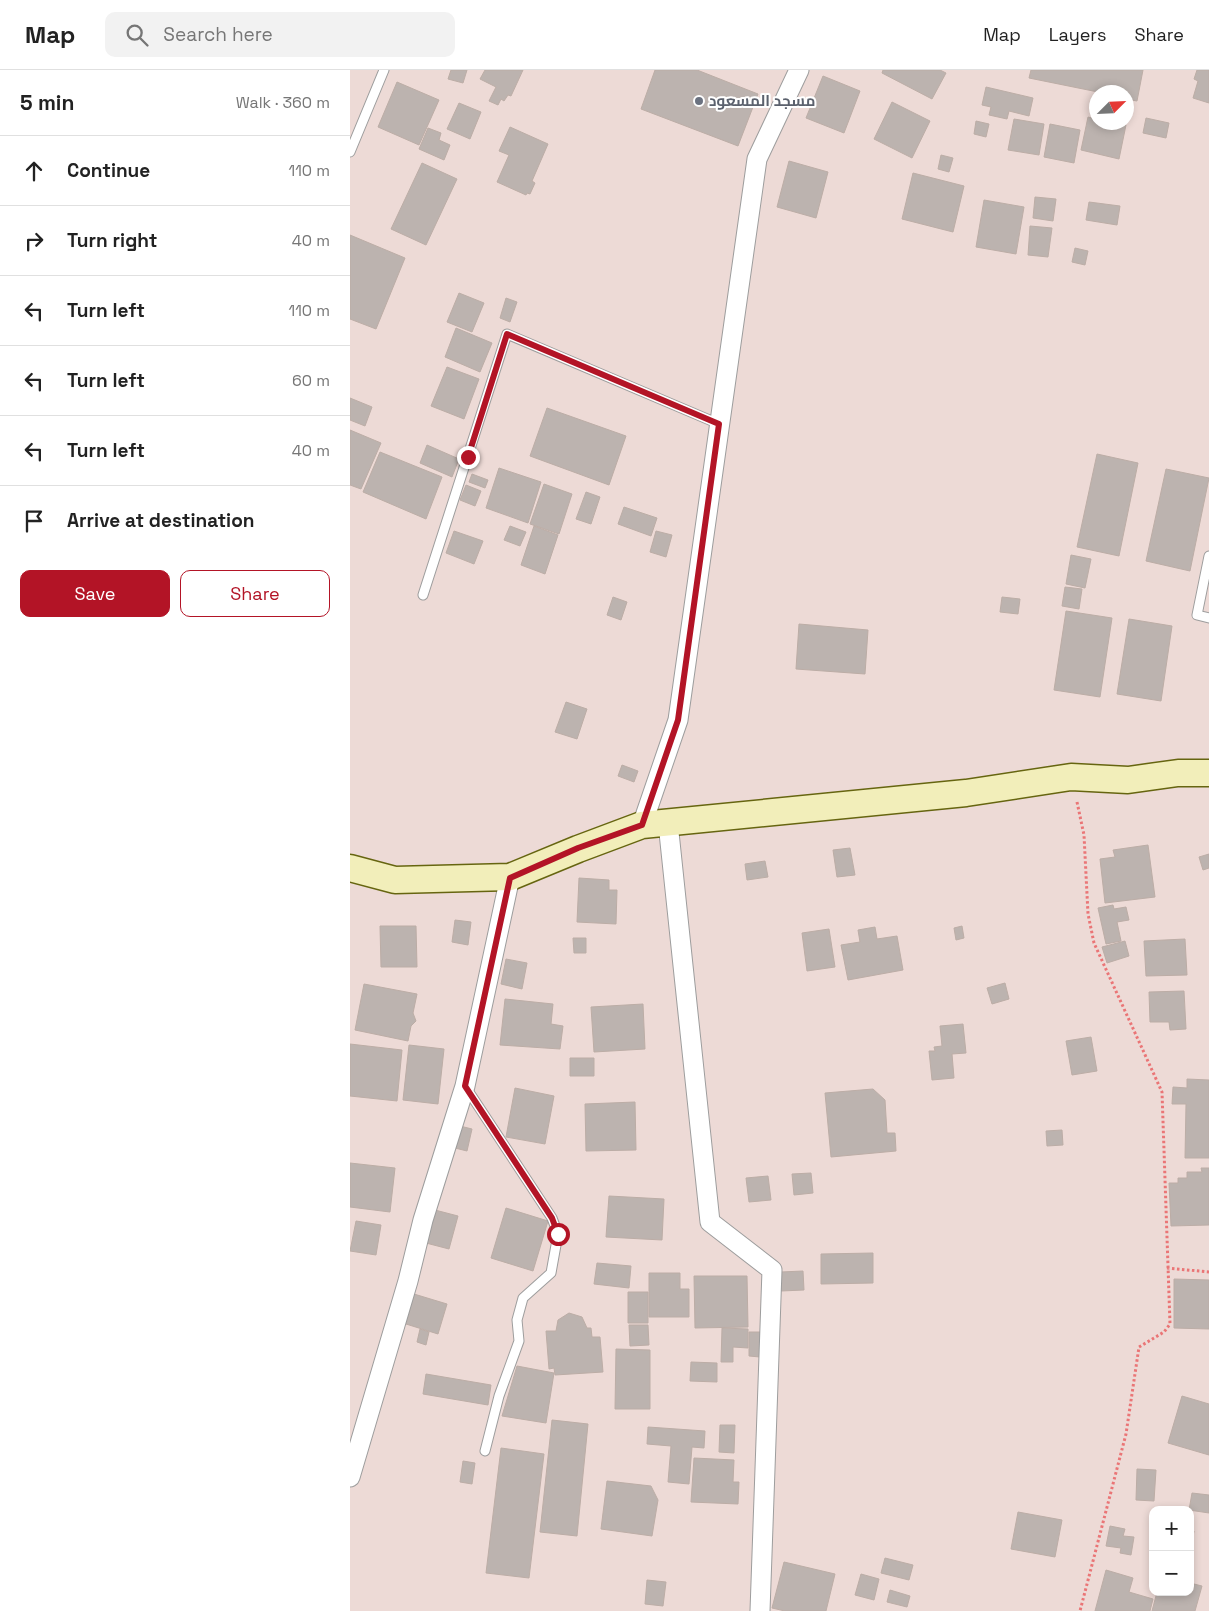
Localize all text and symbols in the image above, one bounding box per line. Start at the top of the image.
search box [105,12,455,57]
text: Map [25,19,75,50]
icon: search [123,21,151,49]
text: Search here [163,22,273,47]
text: Map [983,23,1021,46]
text: Layers [1049,23,1106,46]
text: Share [1134,23,1184,46]
north arrow [1089,85,1134,130]
text: 5 min [20,89,74,116]
place label: مسجد المسعود [709,91,815,110]
text: Walk · 360 m [236,92,330,113]
marker: مسجد المسعود [693,95,705,107]
icon: ahead [20,157,48,185]
text: Continue [67,158,150,183]
text: 110 m [288,160,330,181]
icon: right [20,227,48,255]
text: Turn right [67,228,157,253]
text: 40 m [292,230,330,251]
icon: left [20,297,48,325]
text: Turn left [67,298,145,323]
text: 110 m [288,300,330,321]
icon: left [20,367,48,395]
text: Turn left [67,368,145,393]
text: 60 m [292,370,330,391]
icon: left [20,437,48,465]
text: Turn left [67,438,145,463]
text: 40 m [292,440,330,461]
route end [457,446,480,469]
icon: arrive [20,507,48,535]
text: Arrive at destination [67,508,255,533]
button: Save [20,570,170,617]
button: Share [180,570,330,617]
route start [547,1223,570,1246]
map controls [1149,1506,1194,1596]
button: + [1149,1506,1194,1551]
button: − [1149,1551,1194,1596]

